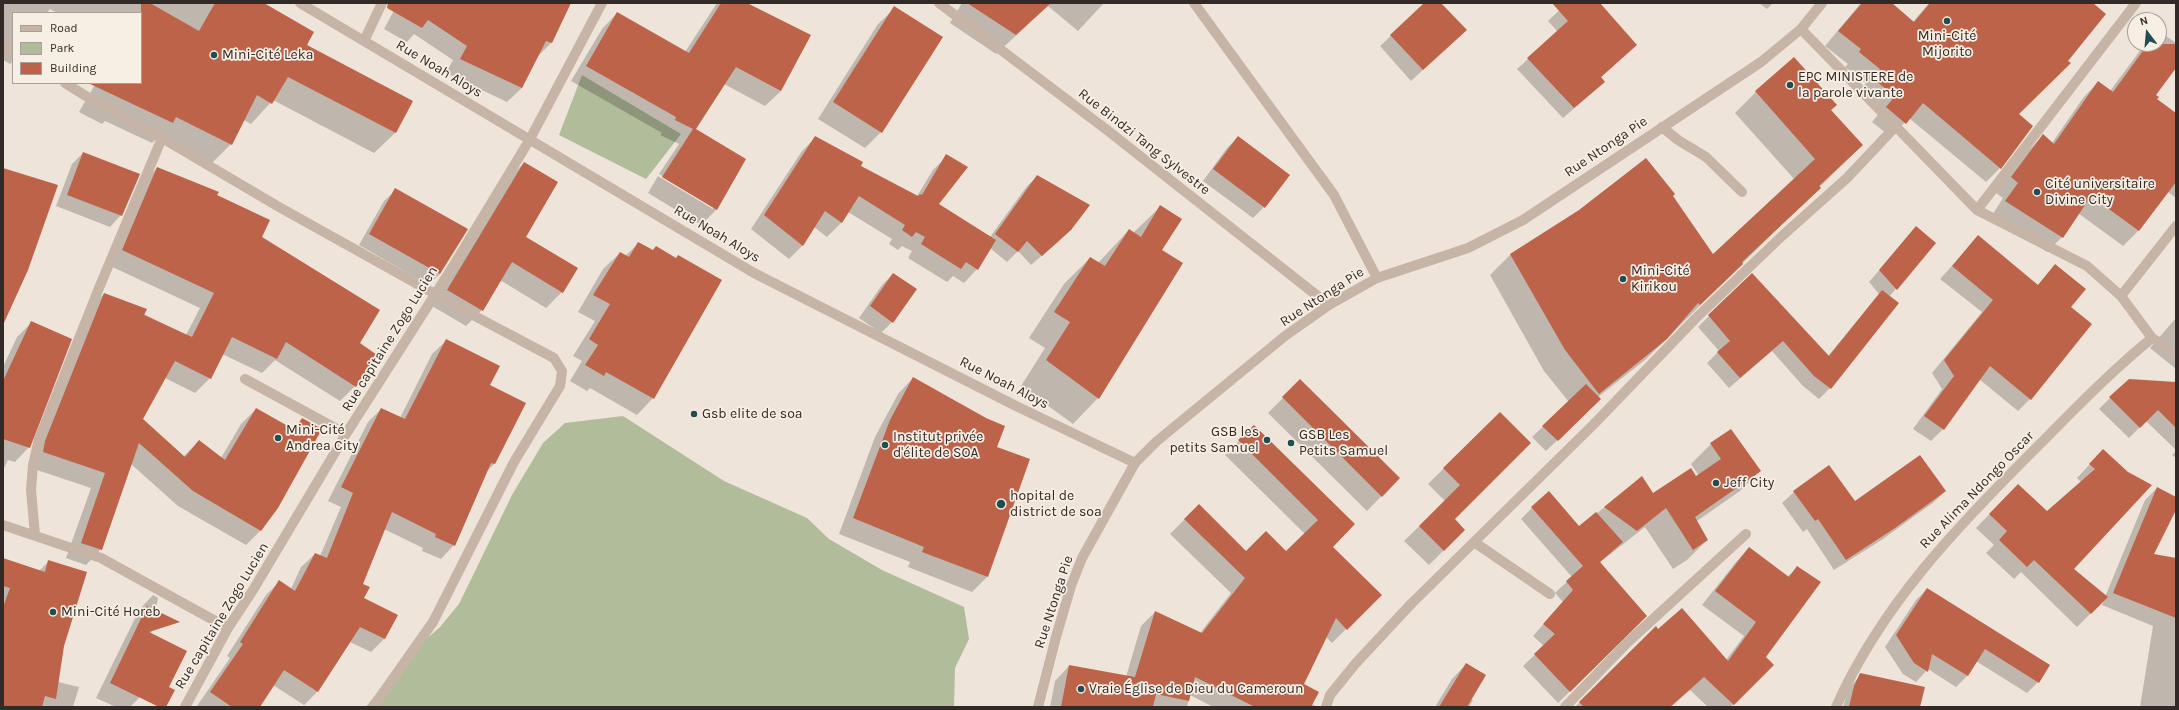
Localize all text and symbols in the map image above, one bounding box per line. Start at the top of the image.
legend [12,12,142,84]
north arrow [2127,12,2167,52]
text: N [2138,14,2149,28]
marker: Mini-Cité Mijorito [1942,16,1952,26]
text: Road [50,21,78,35]
place label: Mini-Cité Mijorito [1918,28,1976,60]
street label: Rue Noah Aloys [393,37,485,101]
text: Park [50,41,74,55]
place label: Mini-Cité Leka [222,47,313,63]
marker: Mini-Cité Leka [209,50,219,60]
text: Building [50,61,96,75]
place label: EPC MINISTERE de la parole vivante [1798,69,1913,102]
marker: EPC MINISTERE de la parole vivante [1785,80,1795,90]
street label: Rue Bindzi Tang Sylvestre [1075,85,1213,199]
street label: Rue Ntonga Pie [1561,113,1651,181]
place label: Cité universitaire Divine City [2045,176,2155,208]
marker: Cité universitaire Divine City [2032,187,2042,197]
street label: Rue Noah Aloys [671,202,763,266]
street label: Rue capitaine Zogo Lucien [338,263,442,415]
place label: Mini-Cité Kirikou [1631,263,1690,296]
street label: Rue Ntonga Pie [1277,264,1367,330]
marker: Mini-Cité Kirikou [1618,274,1628,284]
street label: Rue Noah Aloys [957,353,1051,413]
place label: Gsb elite de soa [702,406,803,422]
marker: Gsb elite de soa [689,409,699,419]
place label: Mini-Cité Andrea City [286,422,359,454]
place label: GSB les petits Samuel [1169,424,1259,456]
place label: GSB Les Petits Samuel [1299,427,1388,460]
street label: Rue Alima Ndongo Oscar [1916,428,2038,552]
place label: Institut privée d'élite de SOA [893,429,983,462]
marker: Mini-Cité Andrea City [273,433,283,443]
marker: GSB les petits Samuel [1262,435,1272,445]
marker: GSB Les Petits Samuel [1286,438,1296,448]
marker: Institut privée d'élite de SOA [880,440,890,450]
place label: Jeff City [1724,475,1774,491]
marker: Jeff City [1711,478,1721,488]
place label: hopital de district de soa [1010,488,1102,520]
marker: hopital de district de soa [995,498,1007,510]
street label: Rue capitaine Zogo Lucien [172,540,272,692]
street label: Rue Ntonga Pie [1031,553,1077,651]
place label: Mini-Cité Horeb [61,604,161,620]
marker: Mini-Cité Horeb [48,607,58,617]
place label: Vraie Église de Dieu du Cameroun [1089,681,1303,697]
marker: Vraie Église de Dieu du Cameroun [1076,684,1086,694]

